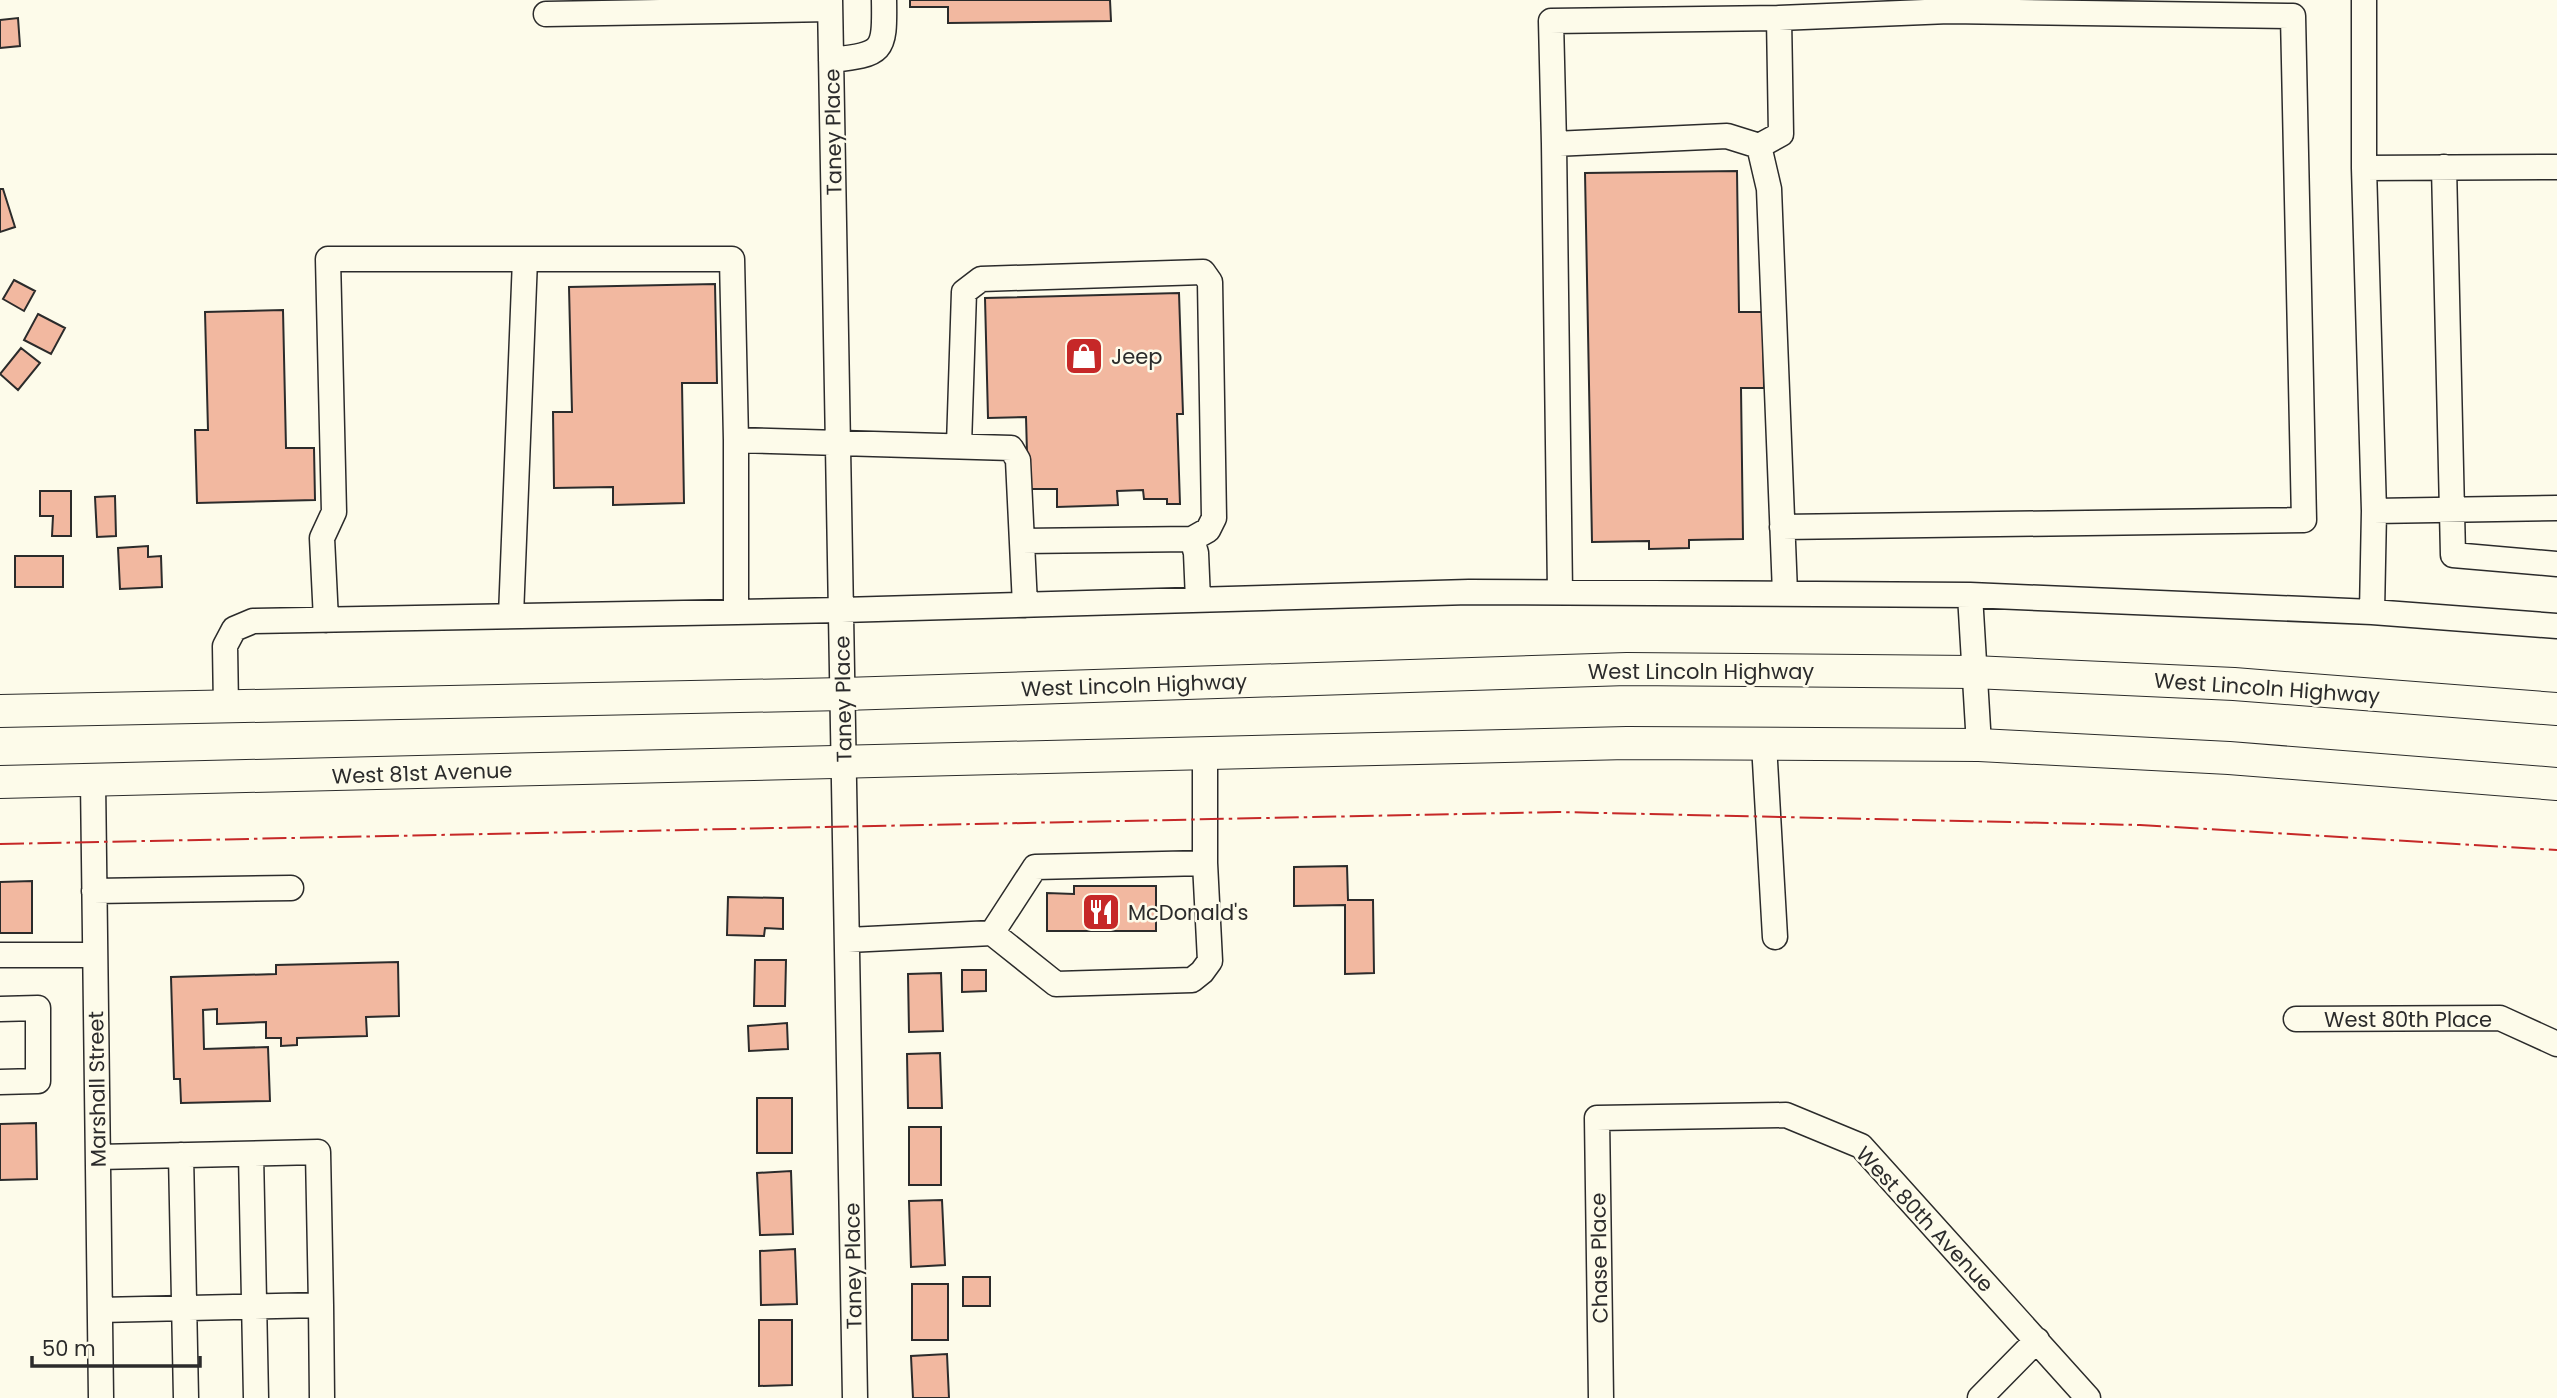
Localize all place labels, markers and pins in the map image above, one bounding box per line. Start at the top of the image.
shop icon: Jeep [1063,335,1105,377]
place label: Jeep [1111,342,1162,371]
restaurant icon: McDonald's [1080,891,1122,933]
place label: McDonald's [1128,898,1248,927]

